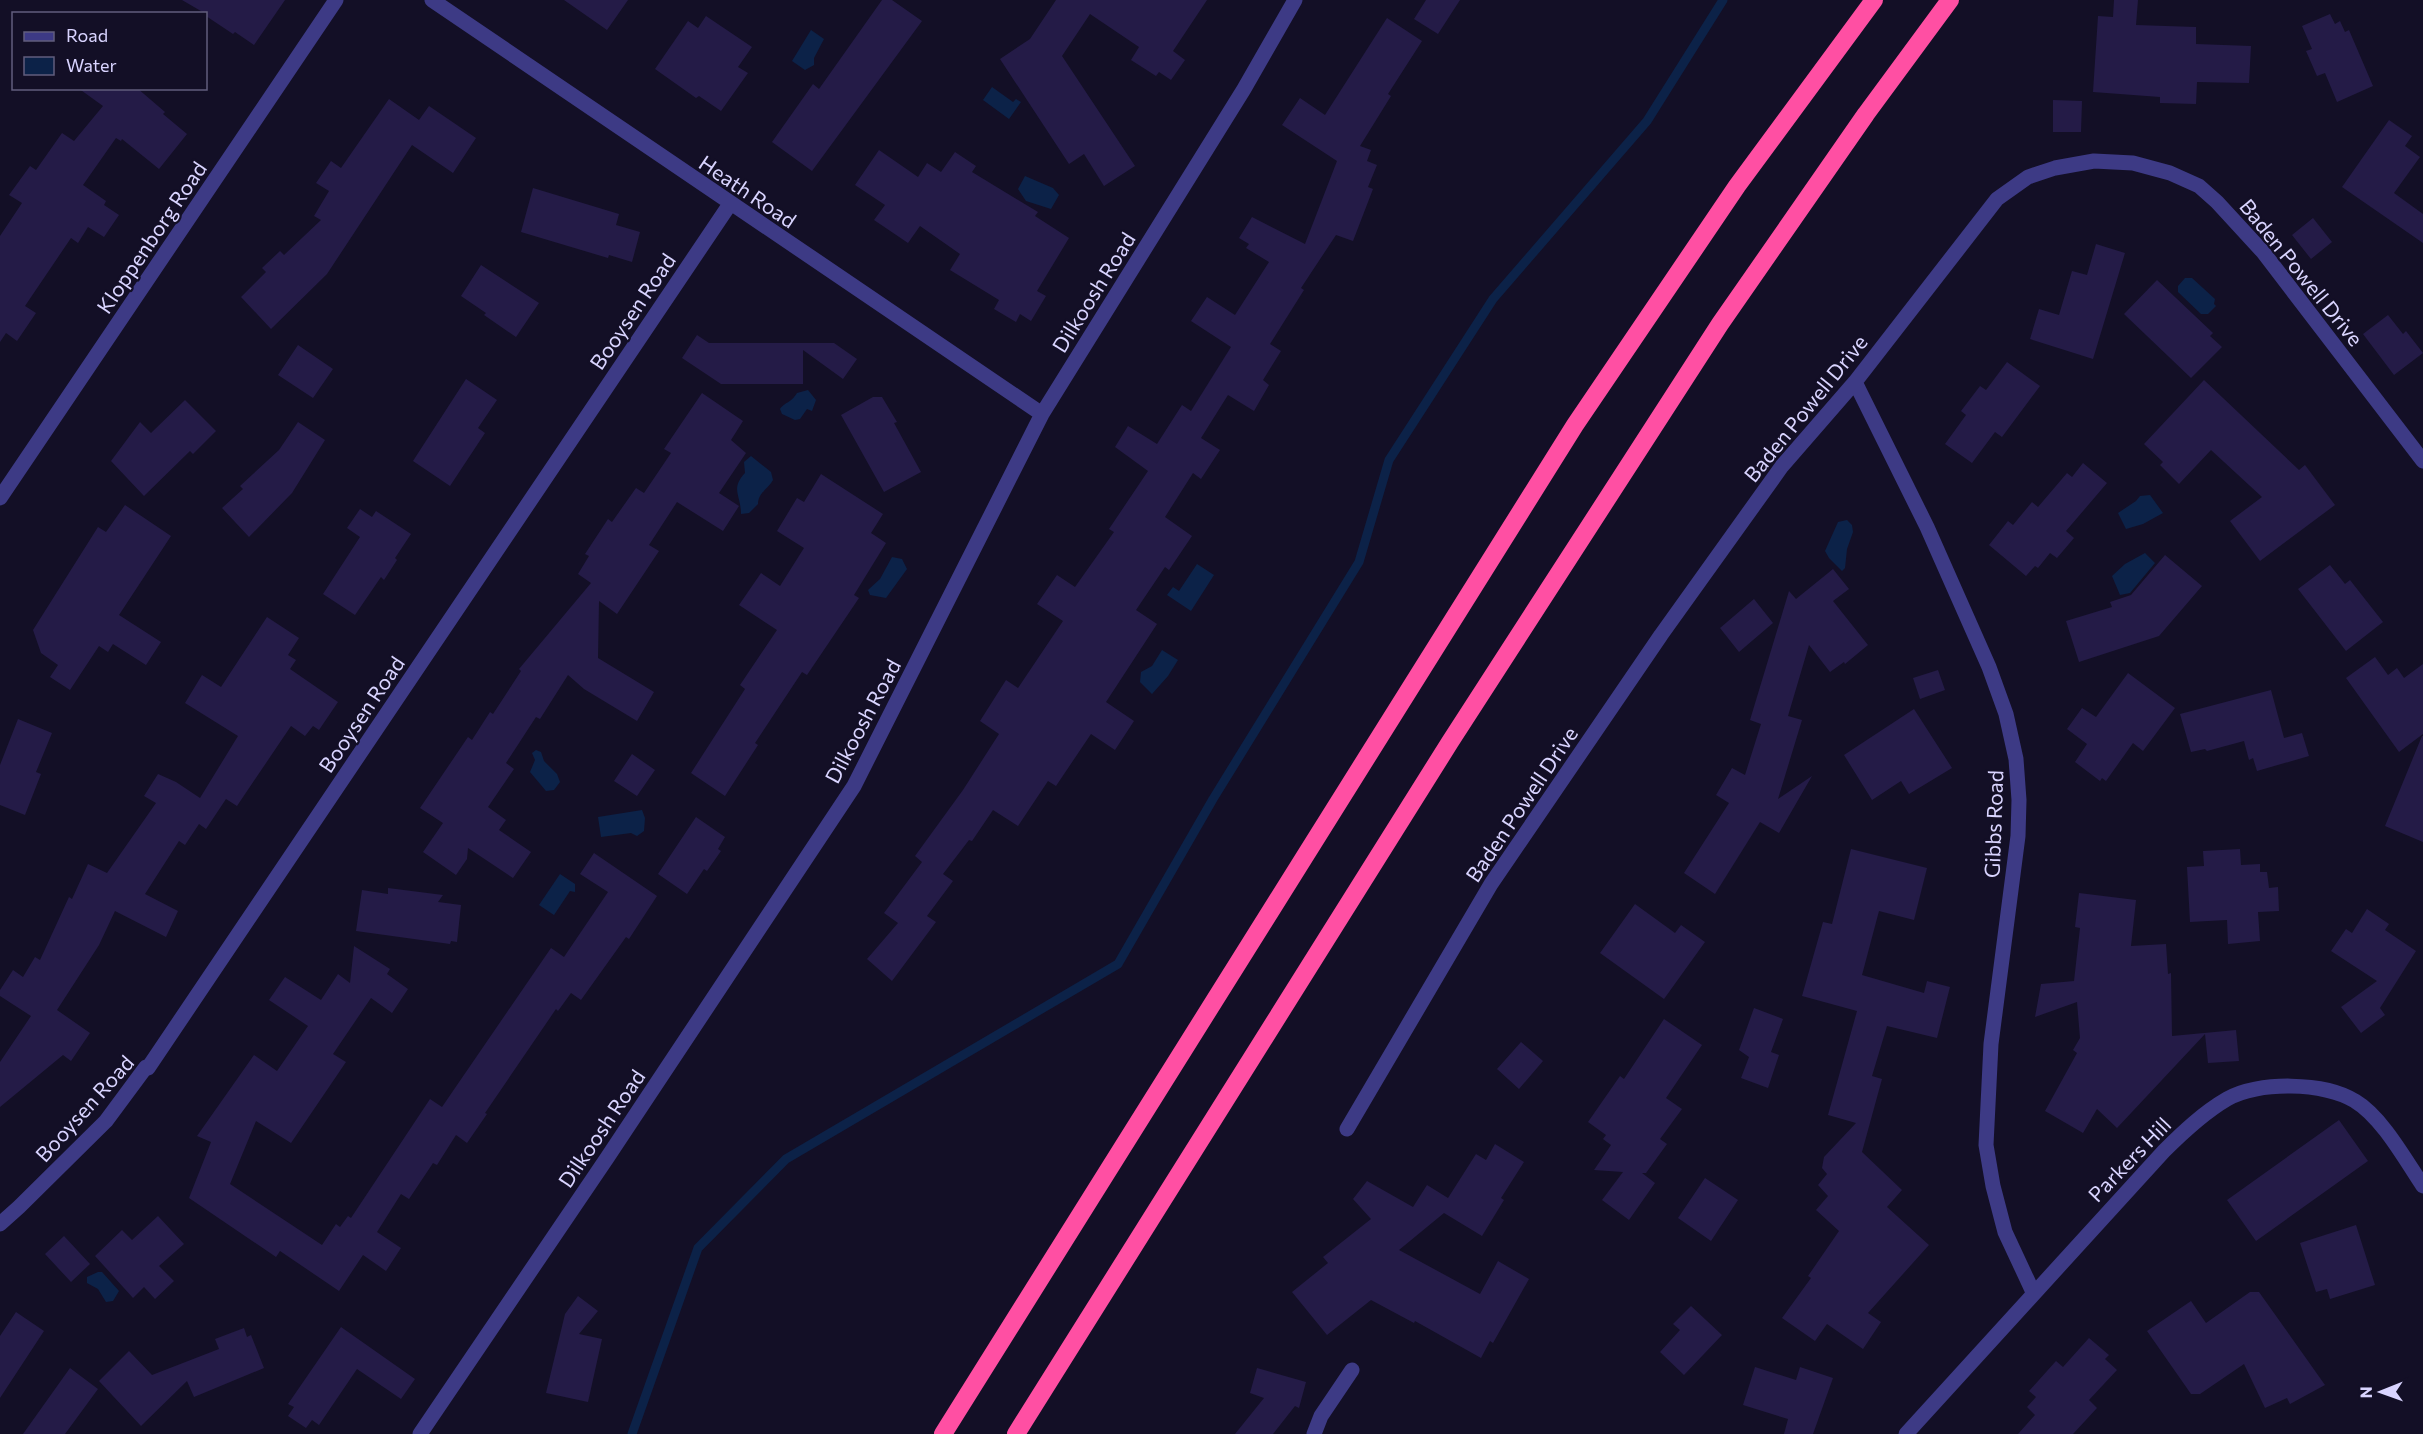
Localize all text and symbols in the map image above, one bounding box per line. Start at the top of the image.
legend [12,12,207,90]
text: Road [66,24,108,46]
text: Water [66,54,117,76]
street label: Heath Road [695,149,801,233]
street label: Kloppenborg Road [91,156,211,318]
street label: Baden Powell Drive [2235,194,2369,350]
street label: Dilkoosh Road [1046,227,1140,357]
street label: Booysen Road [584,248,680,374]
street label: Baden Powell Drive [1738,330,1872,486]
street label: Booysen Road [313,651,409,777]
street label: Dilkoosh Road [819,655,905,787]
street label: Baden Powell Drive [1460,722,1582,886]
street label: Gibbs Road [1979,770,2007,878]
street label: Booysen Road [30,1050,138,1166]
street label: Dilkoosh Road [552,1064,650,1192]
street label: Parkers Hill [2083,1111,2175,1207]
north arrow [2351,1362,2411,1422]
text: N [2356,1386,2375,1398]

